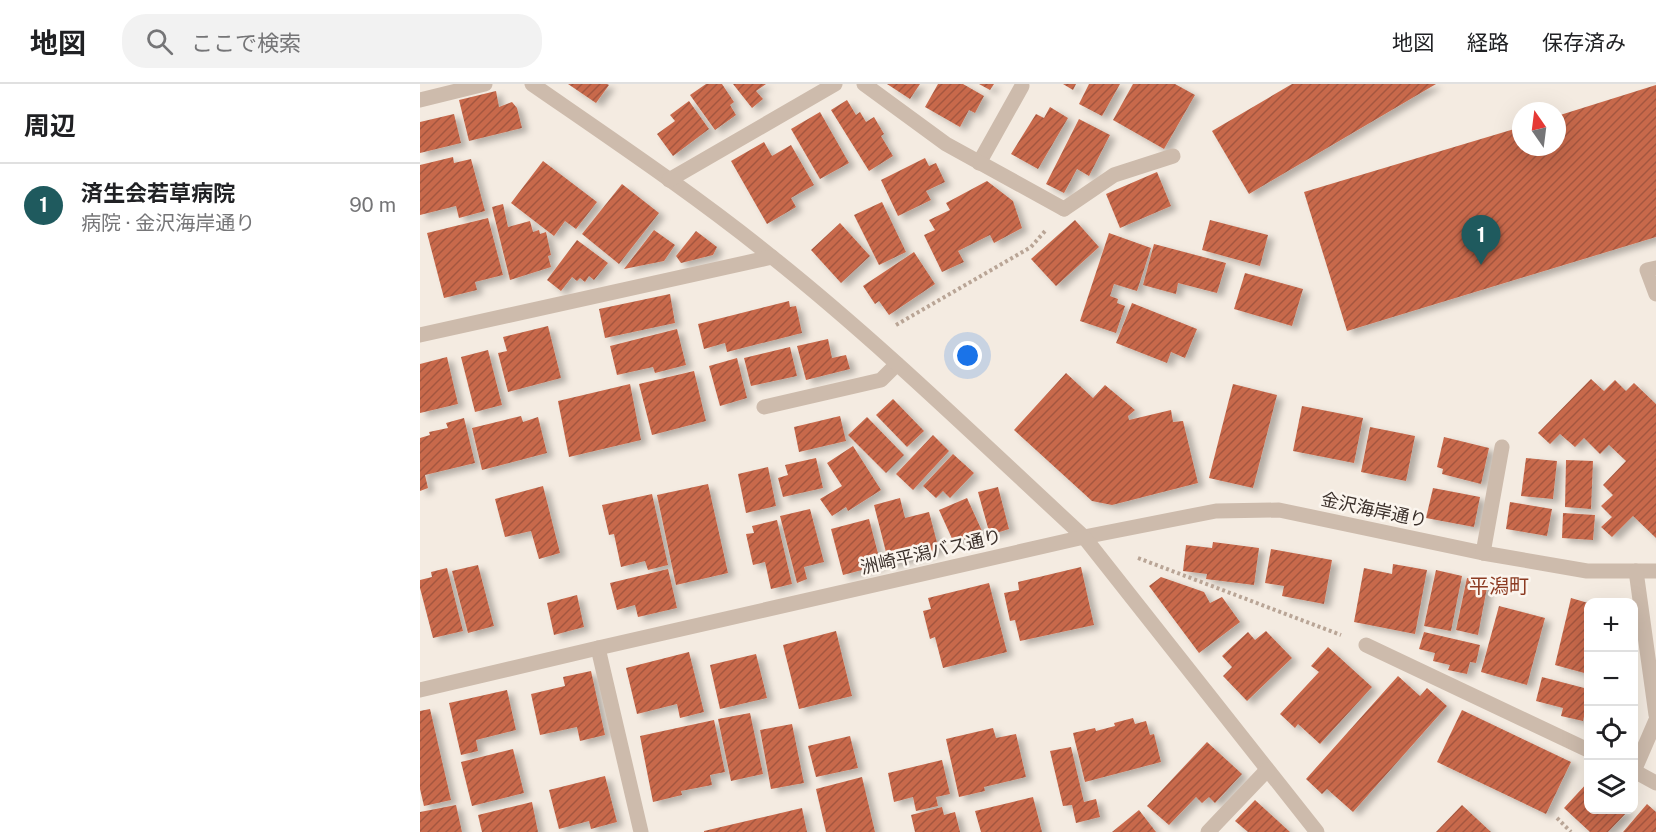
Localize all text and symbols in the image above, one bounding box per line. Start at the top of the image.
search box [122,14,542,68]
icon: search [143,25,176,58]
text: 地図 [30,26,86,59]
text: ここで検索 [191,30,301,56]
text: 地図 [1392,30,1434,55]
text: 経路 [1467,30,1509,55]
text: 保存済み [1542,30,1626,55]
north arrow [1512,102,1566,156]
text: 周辺 [24,110,76,141]
text: 済生会若草病院 [81,180,235,206]
text: 1 [39,193,48,217]
text: 90 m [349,193,396,217]
text: 病院 · 金沢海岸通り [81,211,255,235]
pin: 1 [1462,216,1500,265]
your location [953,341,982,370]
street label: 金沢海岸通り [1319,488,1429,531]
street label: 洲崎平潟バス通り [858,525,1003,578]
district label: 平潟町 [1469,574,1529,598]
map controls [1584,598,1638,814]
button: + [1584,598,1638,652]
button: − [1584,652,1638,706]
button: locate [1584,706,1638,760]
button: layers [1584,760,1638,814]

